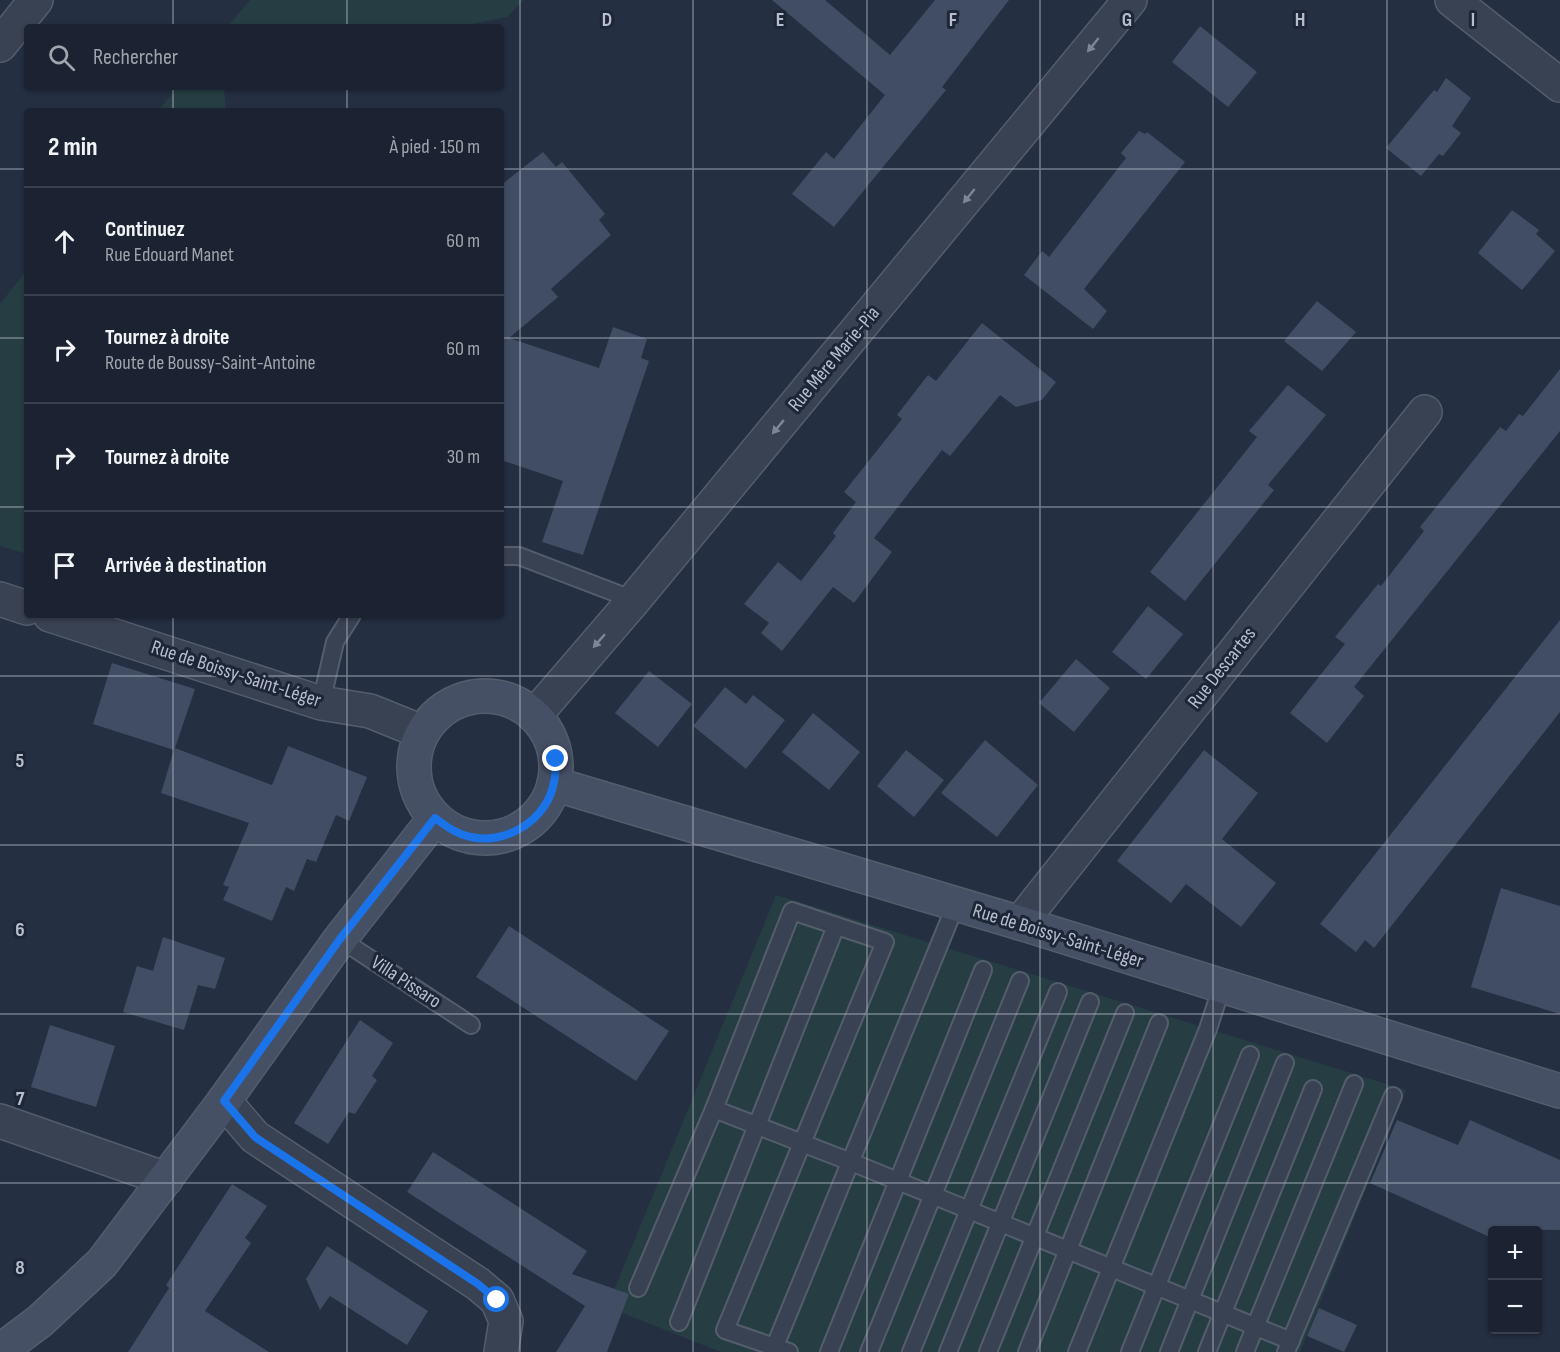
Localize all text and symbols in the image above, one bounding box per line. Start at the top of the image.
text: D [602,8,612,32]
text: E [776,8,784,32]
text: F [949,8,957,32]
text: G [1122,8,1132,32]
text: H [1295,8,1305,32]
text: I [1471,8,1475,32]
search box [24,24,504,90]
one-way arrow [1087,37,1100,52]
icon: search [45,41,78,74]
text: Rechercher [93,44,178,71]
text: 2 min [48,132,98,163]
text: À pied · 150 m [390,135,480,159]
one-way arrow [963,188,976,204]
text: Continuez [105,216,185,243]
icon: ahead [48,225,81,258]
text: 60 m [446,229,480,253]
text: Rue Edouard Manet [105,243,234,267]
street label: Rue Mère Marie-Pia [783,302,885,416]
text: Tournez à droite [105,324,230,351]
icon: right [48,333,81,366]
text: 60 m [446,337,480,361]
text: Route de Boussy-Saint-Antoine [105,351,316,375]
one-way arrow [772,419,785,434]
icon: right [48,441,81,474]
text: Tournez à droite [105,444,230,471]
text: 30 m [447,445,480,469]
icon: arrive [48,549,81,582]
text: Arrivée à destination [105,552,267,579]
street label: Rue Descartes [1183,623,1261,713]
one-way arrow [592,633,605,649]
street label: Rue de Boissy-Saint-Léger [148,635,324,713]
route end [542,745,568,771]
text: 5 [16,749,25,773]
street label: Rue de Boissy-Saint-Léger [970,899,1146,973]
text: 6 [15,918,25,942]
street label: Villa Pissaro [366,951,446,1013]
text: 7 [16,1087,25,1111]
map controls [1488,1226,1542,1334]
button: + [1488,1226,1542,1280]
text: 8 [15,1256,25,1280]
button: − [1488,1280,1542,1334]
route start [483,1286,509,1312]

